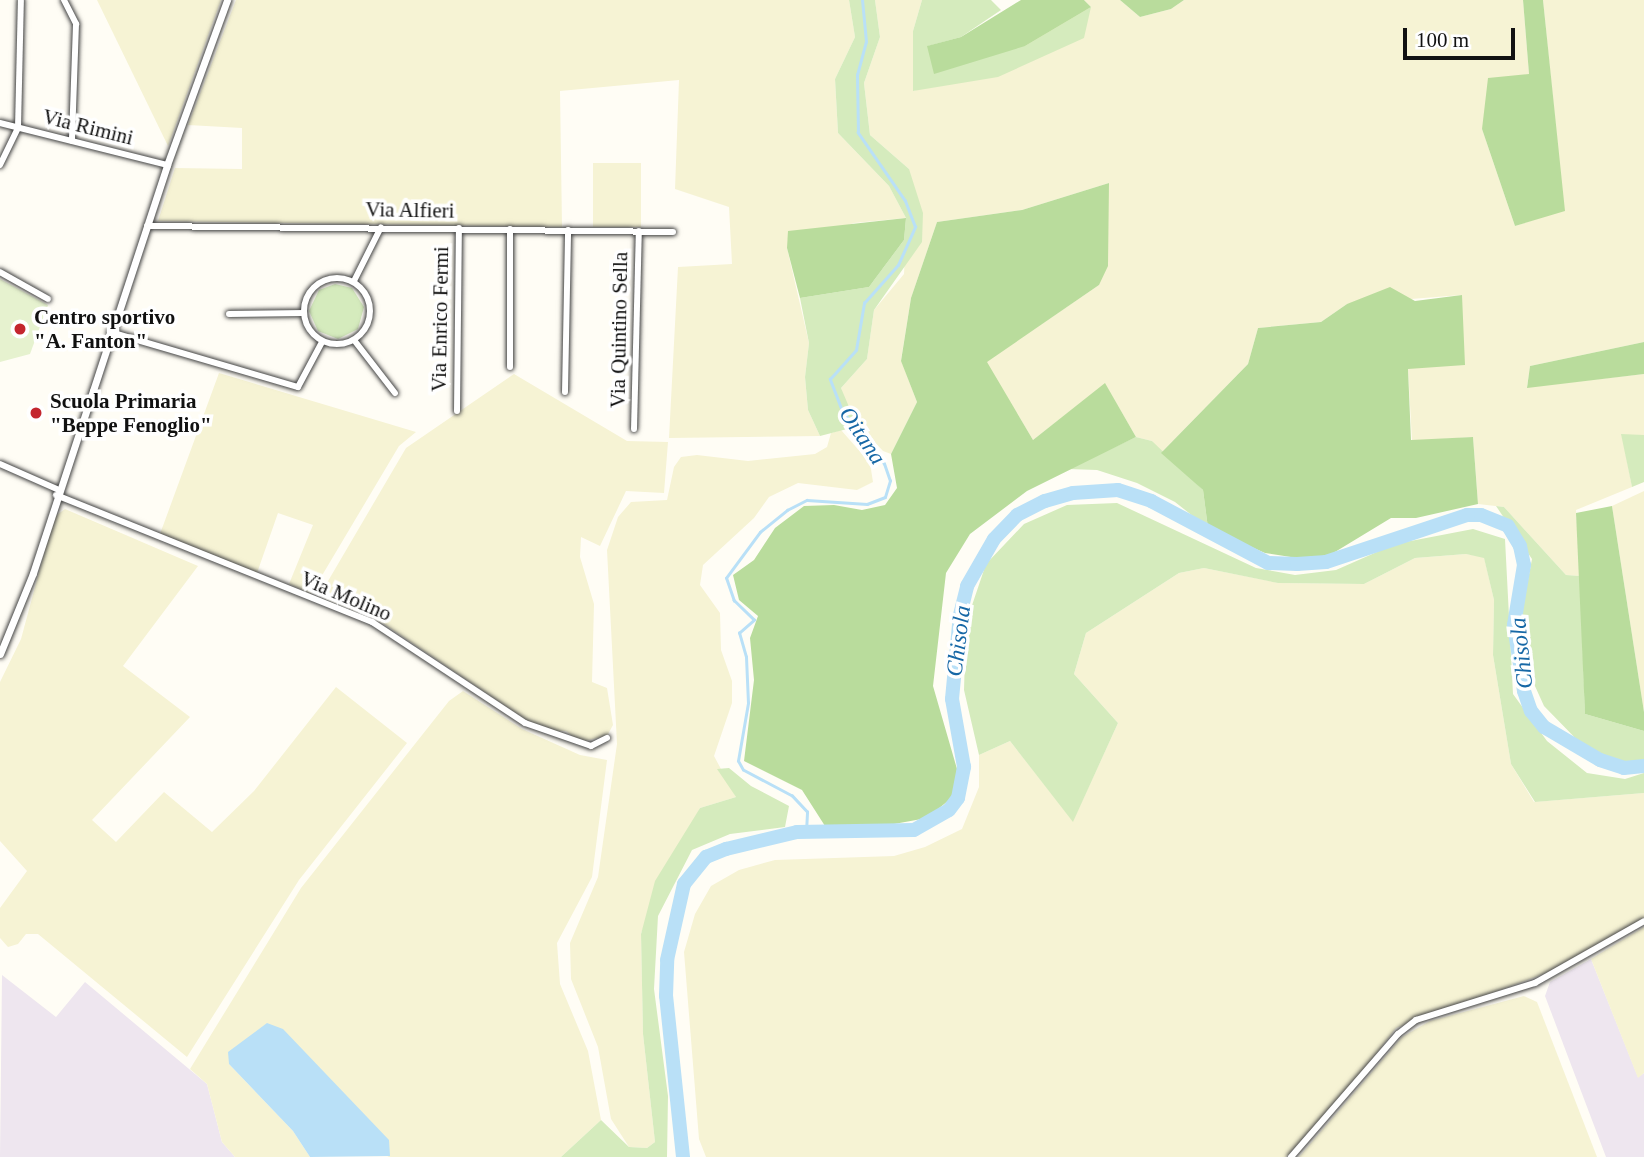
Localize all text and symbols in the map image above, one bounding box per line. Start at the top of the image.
scale bar [1406,14,1518,58]
text: 100 m [1416,28,1469,52]
street label: Via Rimini [40,104,136,150]
street label: Via Alfieri [365,197,455,223]
street label: Via Enrico Fermi [426,246,454,392]
street label: Via Quintino Sella [605,252,633,408]
place label: Centro sportivo "A. Fanton" [34,304,175,354]
marker: Centro sportivo "A. Fanton" [12,321,28,337]
place label: Scuola Primaria "Beppe Fenoglio" [50,388,212,438]
water label: Oitana [833,402,891,470]
marker: Scuola Primaria "Beppe Fenoglio" [28,405,44,421]
street label: Via Molino [297,566,395,626]
water label: Chisola [941,604,977,678]
water label: Chisola [1505,616,1539,690]

